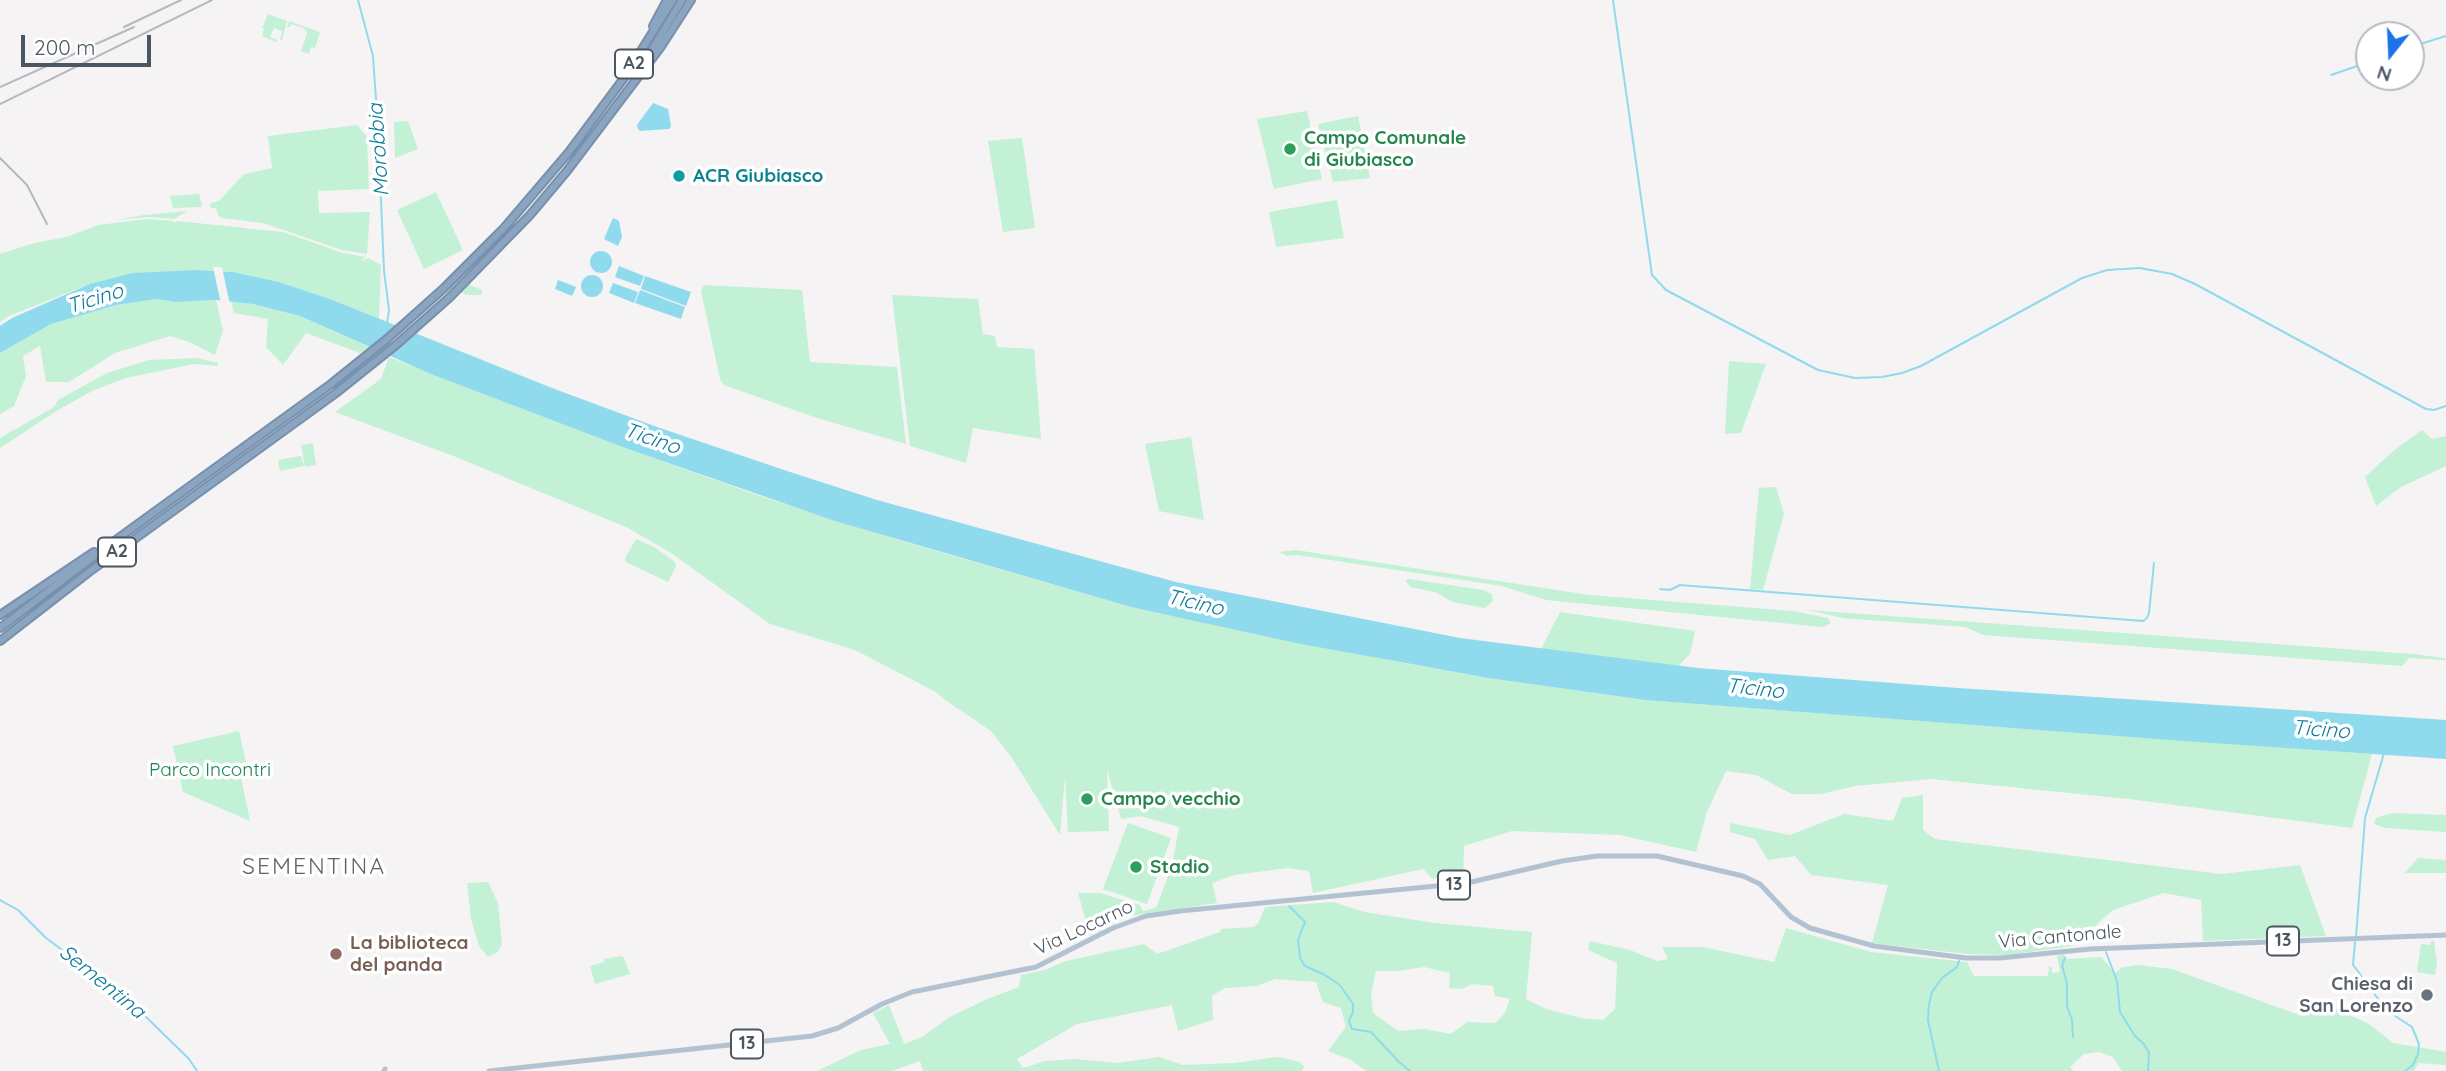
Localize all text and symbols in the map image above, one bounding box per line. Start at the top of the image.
scale bar [24,21,154,65]
north arrow [2355,21,2425,91]
text: 200 m [34,34,96,60]
road number: A2 [615,50,653,78]
text: N [2374,60,2394,88]
water label: Morobbia [363,103,395,197]
place label: Campo Comunale di Giubiasco [1304,127,1466,171]
marker: Campo Comunale di Giubiasco [1282,141,1298,157]
place label: ACR Giubiasco [693,165,823,187]
marker: ACR Giubiasco [671,168,687,184]
water label: Ticino [64,279,126,319]
water label: Ticino [621,418,683,460]
road number: A2 [98,538,136,566]
water label: Ticino [1164,584,1226,622]
water label: Ticino [1725,673,1785,705]
water label: Ticino [2292,715,2350,745]
park label: Parco Incontri [149,759,271,781]
place label: Campo vecchio [1101,788,1240,810]
marker: Campo vecchio [1079,791,1095,807]
district label: SEMENTINA [243,853,385,881]
place label: Stadio [1150,856,1209,878]
marker: Stadio [1128,859,1144,875]
road number: 13 [1438,870,1470,900]
street label: Via Locarno [1031,895,1137,961]
street label: Via Cantonale [1997,920,2123,954]
road number: 13 [2267,926,2299,956]
place label: La biblioteca del panda [350,932,468,976]
water label: Sementina [54,940,150,1024]
marker: La biblioteca del panda [328,946,344,962]
place label: Chiesa di San Lorenzo [2299,973,2413,1017]
marker: Chiesa di San Lorenzo [2419,987,2435,1003]
road number: 13 [731,1030,763,1058]

